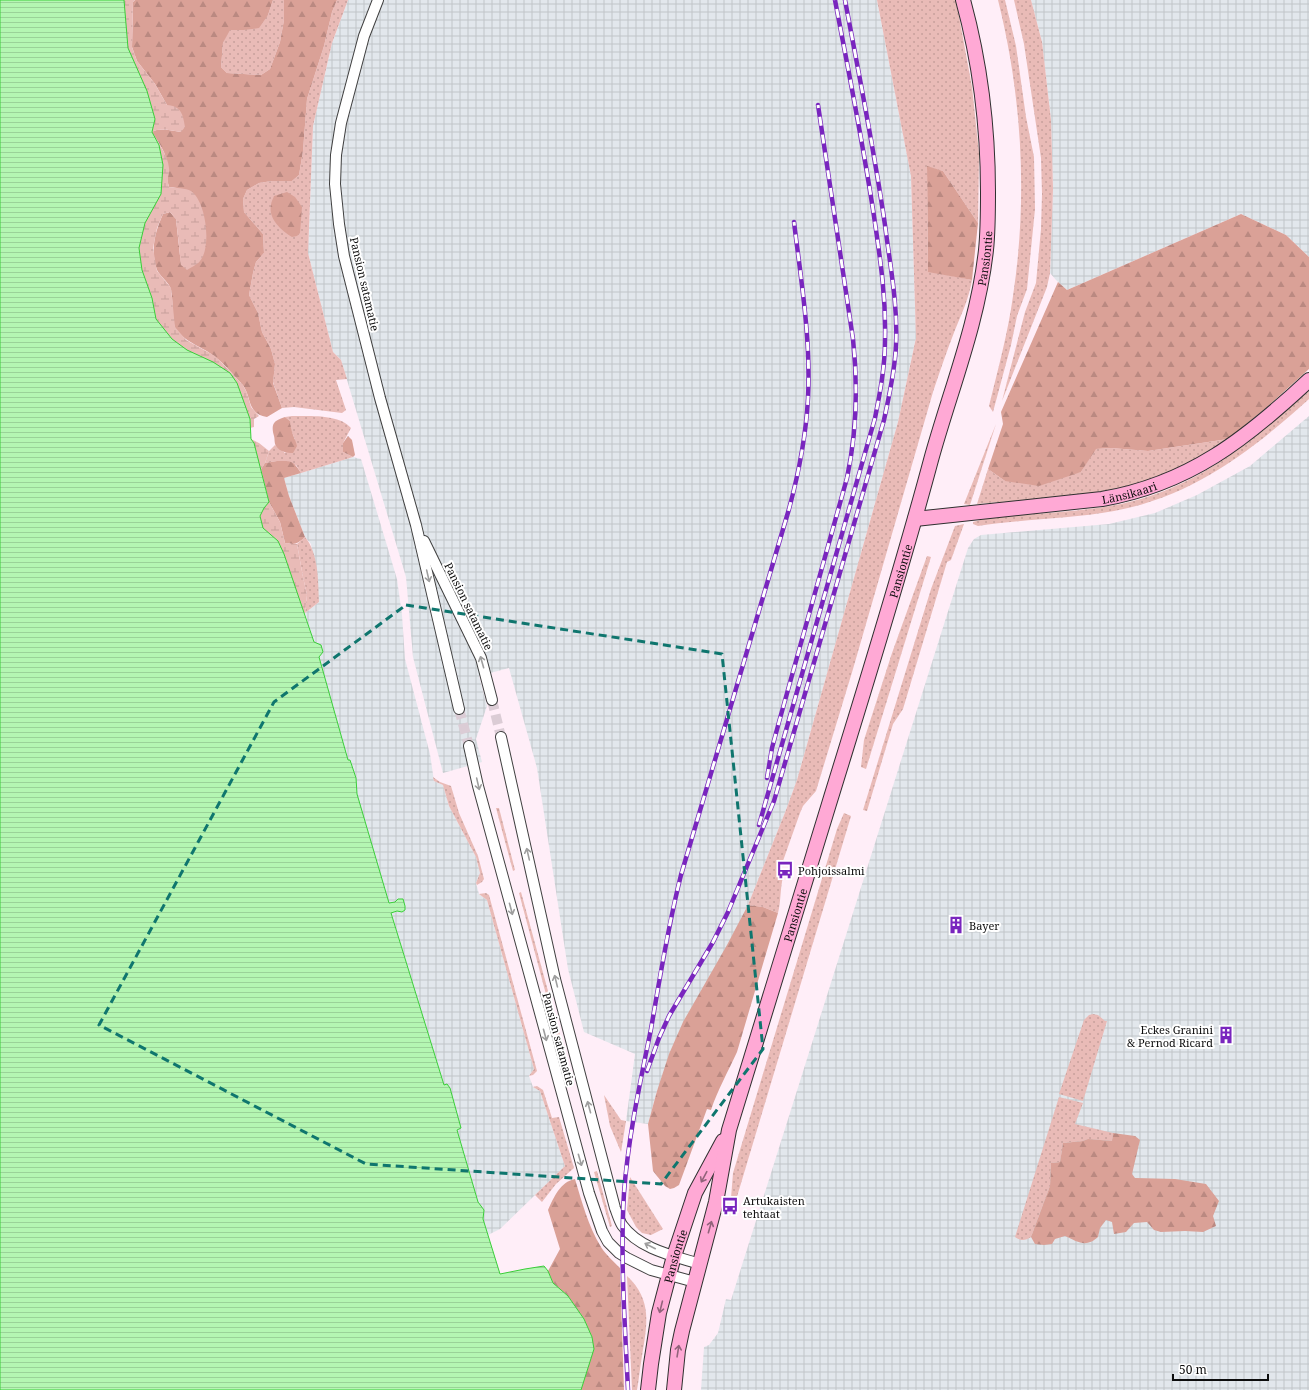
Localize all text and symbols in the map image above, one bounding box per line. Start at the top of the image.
street label: Pansiontie [973,230,995,287]
street label: Pansion satamatie [347,236,383,332]
street label: Länsikaari [1101,477,1159,506]
street label: Pansiontie [885,542,915,599]
street label: Pansion satamatie [441,560,497,652]
one-way arrow [425,570,433,583]
one-way arrow [478,656,485,669]
one-way arrow [474,777,482,790]
one-way arrow [523,848,531,861]
bus stop icon: Pohjoissalmi [775,860,795,880]
place label: Pohjoissalmi [798,863,865,878]
street label: Pansiontie [779,886,810,943]
one-way arrow [508,902,516,915]
building icon: Bayer [946,915,966,935]
place label: Bayer [969,918,1000,933]
one-way arrow [551,975,559,988]
street label: Pansion satamatie [539,991,579,1087]
place label: Eckes Granini & Pernod Ricard [1127,1022,1213,1050]
building icon: Eckes Granini & Pernod Ricard [1216,1025,1236,1045]
one-way arrow [542,1028,550,1041]
one-way arrow [585,1101,592,1114]
one-way arrow [577,1153,584,1166]
one-way arrow [700,1170,708,1182]
place label: Artukaisten tehtaat [743,1193,805,1221]
bus stop icon: Artukaisten tehtaat [720,1196,740,1216]
one-way arrow [706,1220,714,1233]
street label: Pansiontie [660,1227,690,1284]
one-way arrow [644,1242,656,1249]
one-way arrow [656,1301,664,1314]
one-way arrow [674,1345,682,1358]
scale bar [1173,1356,1268,1382]
text: 50 m [1179,1361,1207,1378]

